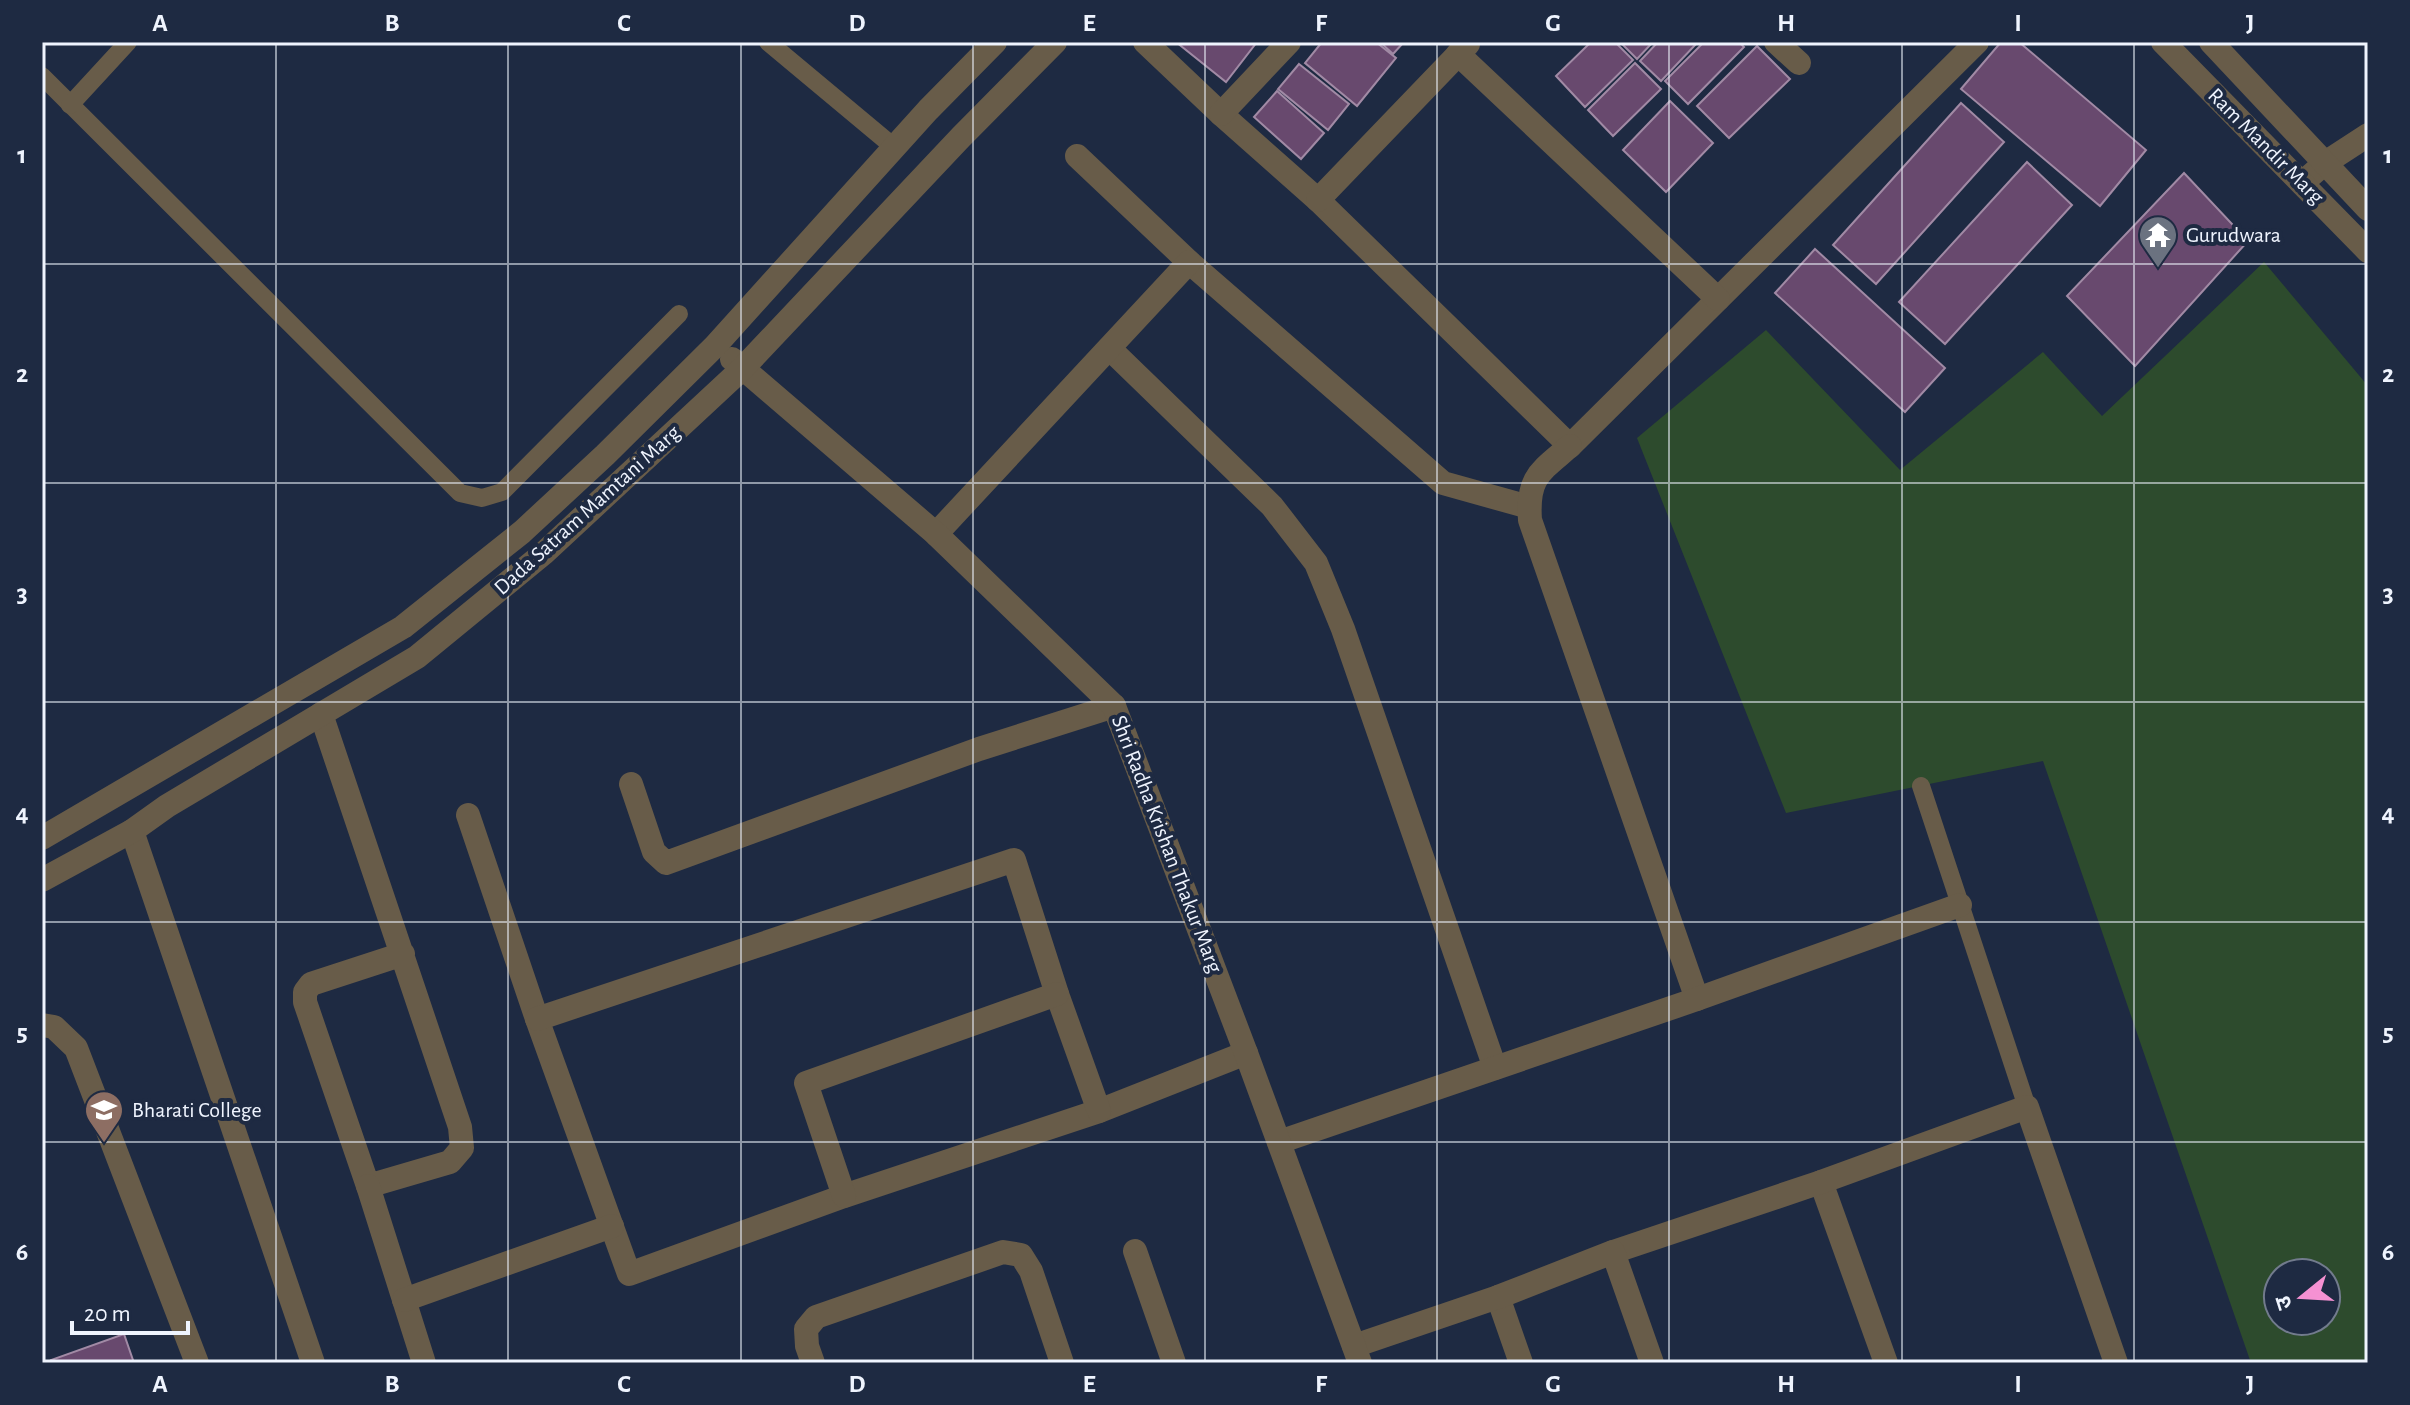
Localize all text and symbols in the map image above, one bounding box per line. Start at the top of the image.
text: A [152,10,168,36]
text: B [384,10,400,36]
text: C [617,10,631,36]
text: D [848,10,866,36]
text: E [1082,10,1096,36]
text: F [1315,10,1328,36]
text: G [1545,10,1561,36]
text: H [1777,10,1795,36]
text: I [2014,10,2022,36]
text: J [2246,10,2254,36]
street label: Ram Mandir Marg [2204,84,2328,208]
text: 1 [17,142,27,168]
text: 1 [2383,142,2393,168]
temple icon: Gurudwara [2137,214,2179,269]
place label: Gurudwara [2186,224,2281,246]
text: 2 [16,361,28,387]
text: 2 [2382,361,2394,387]
street label: Dada Satram Mamtani Marg [490,421,684,599]
text: 3 [16,581,28,607]
text: 3 [2382,581,2394,607]
street label: Shri Radha Krishan Thakur Marg [1108,712,1226,976]
text: 4 [15,800,29,826]
text: 4 [2381,800,2395,826]
text: 5 [16,1020,28,1046]
text: 5 [2382,1020,2394,1046]
school or university icon: Bharati College [83,1089,125,1144]
place label: Bharati College [132,1099,262,1121]
text: 6 [16,1239,28,1265]
text: 6 [2382,1239,2394,1265]
north arrow [2262,1257,2342,1337]
scale bar [72,1285,188,1335]
text: उ [2271,1292,2296,1312]
text: 20 m [84,1302,131,1326]
text: A [152,1371,168,1397]
text: B [384,1371,400,1397]
text: C [617,1371,631,1397]
text: D [848,1371,866,1397]
text: E [1082,1371,1096,1397]
text: F [1315,1371,1328,1397]
text: G [1545,1371,1561,1397]
text: H [1777,1371,1795,1397]
text: I [2014,1371,2022,1397]
text: J [2246,1371,2254,1397]

